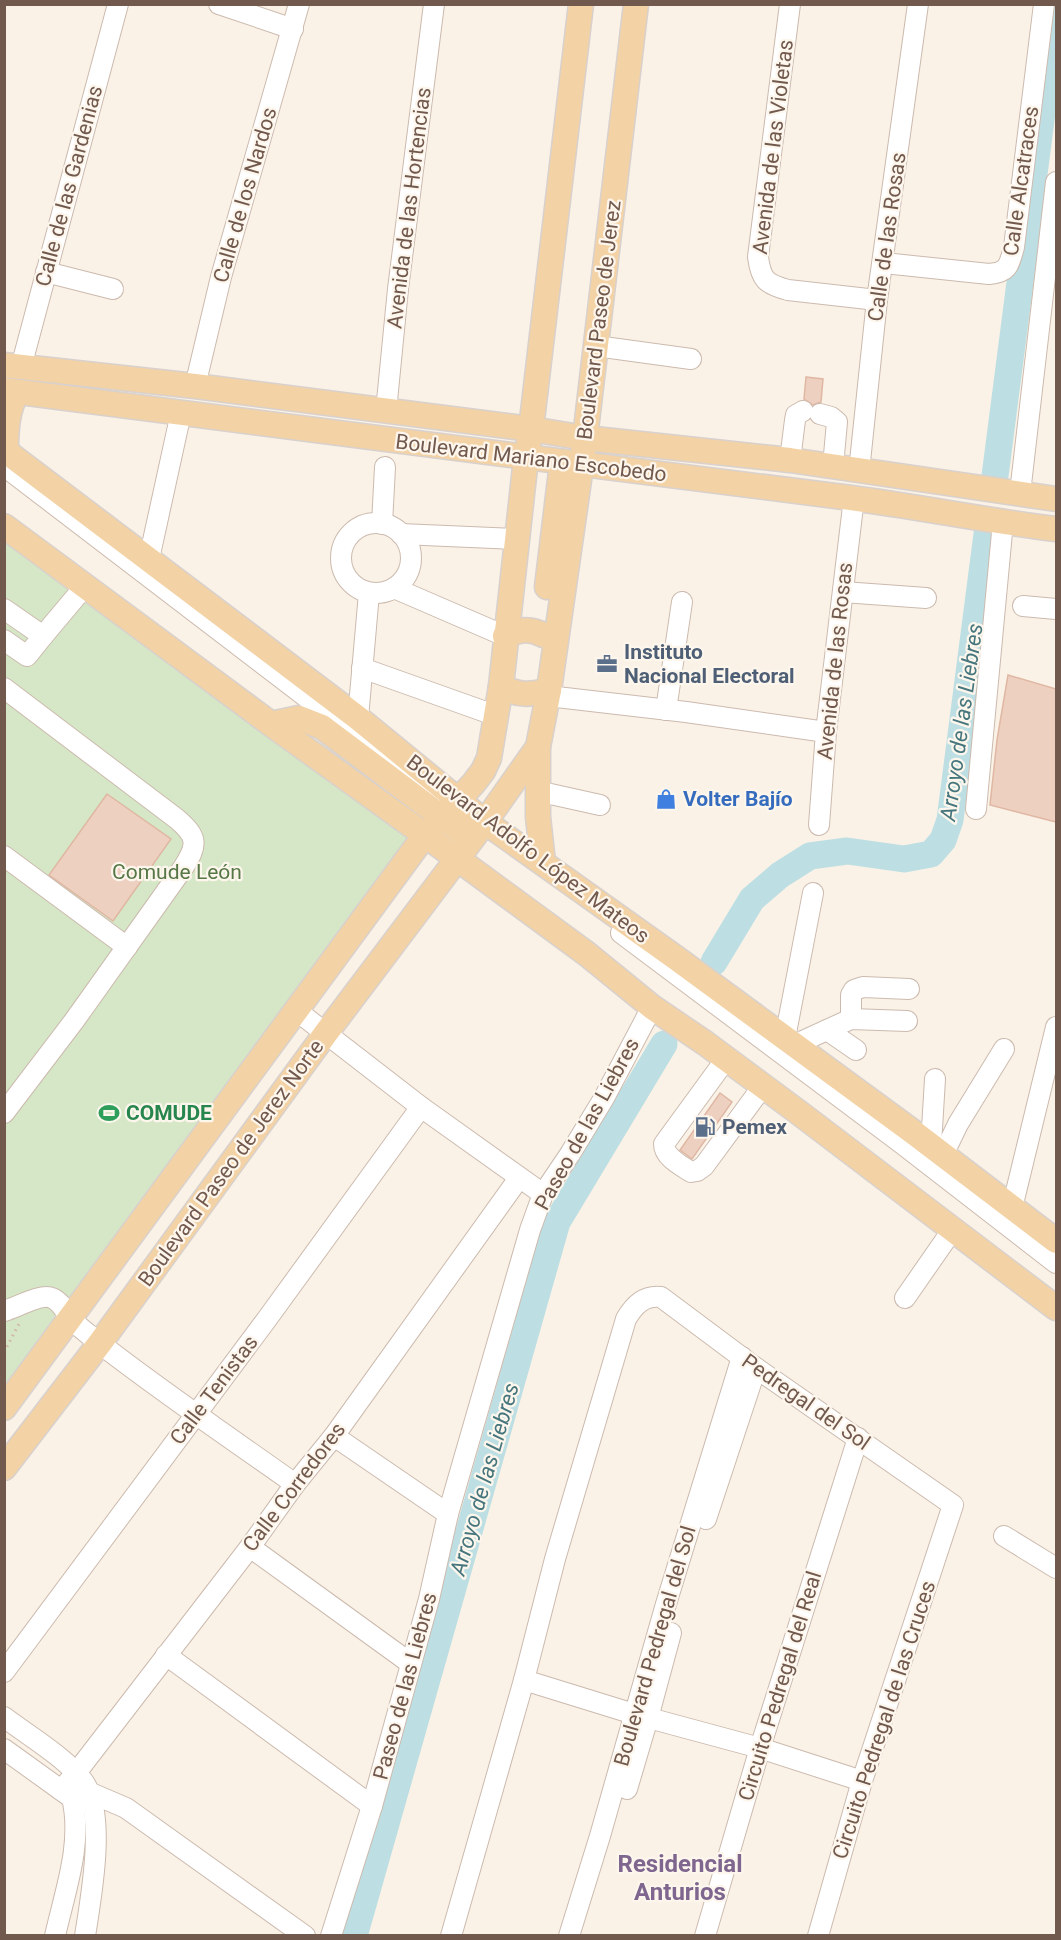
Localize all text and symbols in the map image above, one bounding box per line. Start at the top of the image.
street label: Avenida de las Violetas [748,38,798,256]
street label: Calle de las Gardenias [31,83,107,289]
street label: Avenida de las Hortencias [382,86,436,330]
street label: Calle de los Nardos [209,105,281,285]
street label: Calle Alcatraces [999,105,1043,257]
street label: Calle de las Rosas [863,151,911,323]
street label: Boulevard Paseo de Jerez [572,199,626,441]
street label: Boulevard Mariano Escobedo [394,429,668,487]
street label: Avenida de las Rosas [813,561,857,761]
water label: Arroyo de las Liebres [935,622,988,823]
place label: Instituto Nacional Electoral [624,640,795,688]
office icon: Instituto Nacional Electoral [595,652,619,676]
street label: Boulevard Adolfo López Mateos [402,750,654,948]
shop icon: Volter Bajío [654,787,678,811]
place label: Volter Bajío [683,787,793,811]
park label: Comude León [112,860,242,884]
street label: Paseo de las Liebres [530,1034,644,1214]
street label: Boulevard Paseo de Jerez Norte [133,1035,329,1291]
sports icon: COMUDE [97,1101,121,1125]
place label: COMUDE [126,1101,212,1125]
fuel station icon: Pemex [693,1115,717,1139]
place label: Pemex [722,1115,787,1139]
street label: Calle Tenistas [165,1331,263,1449]
street label: Pedregal del Sol [737,1349,875,1455]
water label: Arroyo de las Liebres [445,1380,524,1579]
street label: Calle Corredores [238,1418,350,1556]
street label: Boulevard Pedregal del Sol [609,1523,701,1769]
street label: Circuito Pedregal del Real [734,1568,826,1804]
street label: Circuito Pedregal de las Cruces [828,1578,940,1862]
street label: Paseo de las Liebres [368,1590,442,1782]
district label: Residencial Anturios [618,1850,743,1906]

